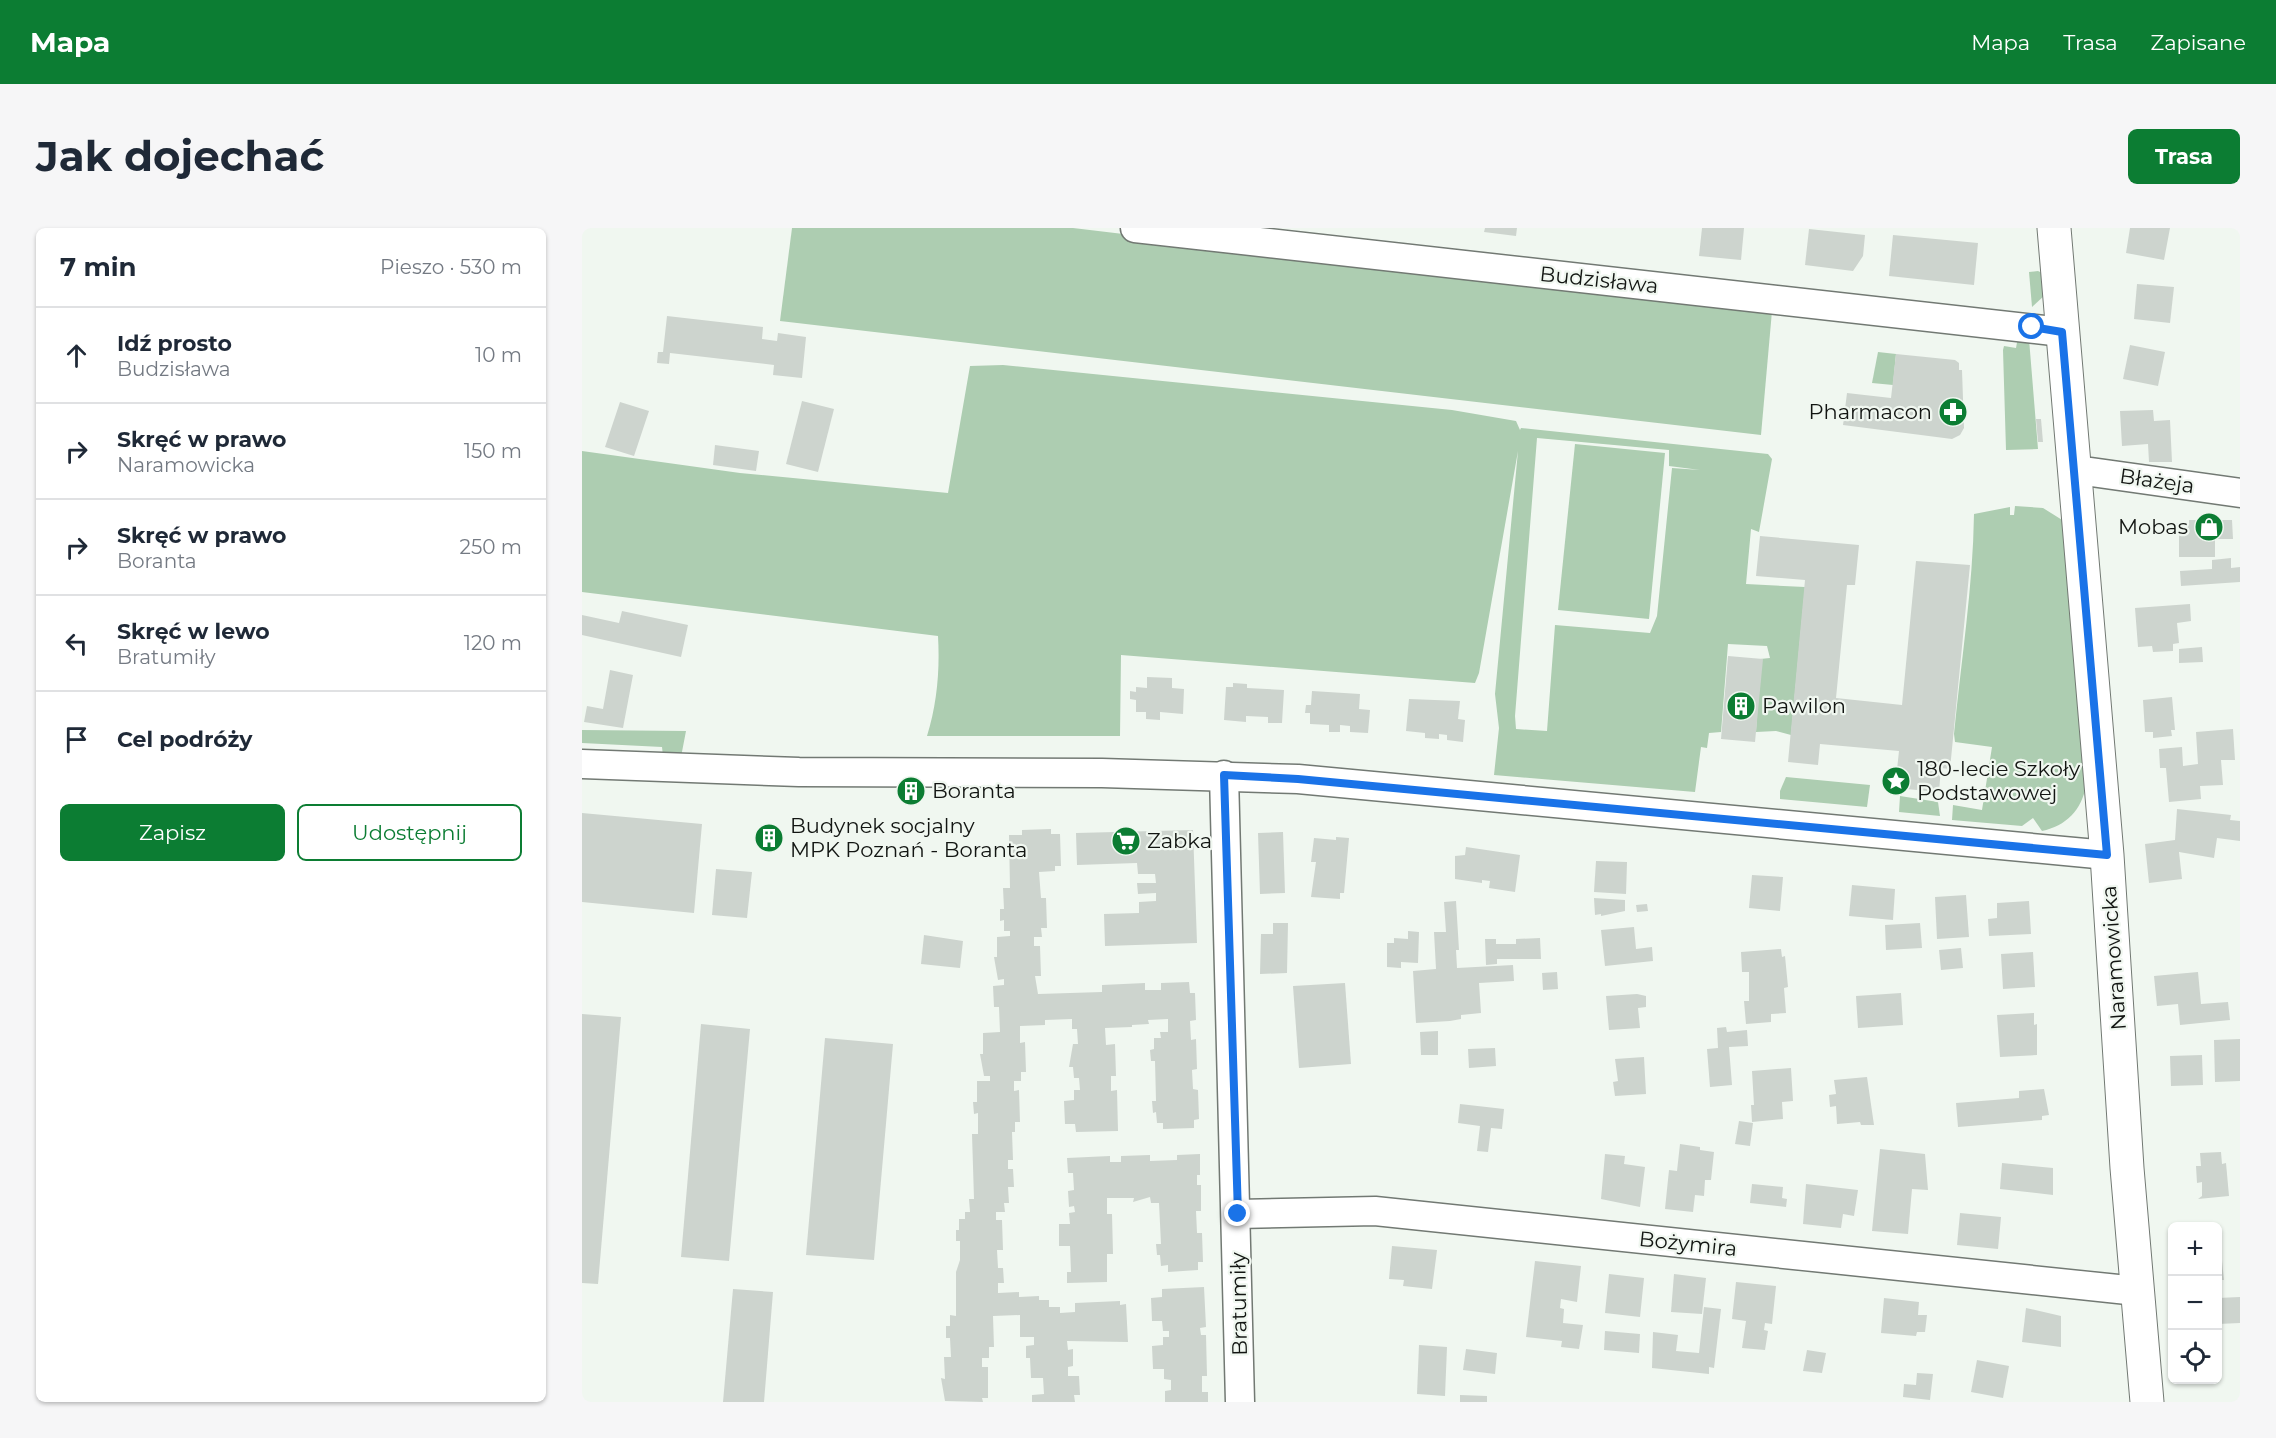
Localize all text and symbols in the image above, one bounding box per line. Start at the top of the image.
text: Mapa [30,25,110,59]
text: Mapa [1971,30,2030,55]
text: Trasa [2063,30,2118,55]
text: Zapisane [2151,30,2246,55]
button: Trasa [2128,129,2240,184]
text: Jak dojechać [36,130,324,182]
text: 7 min [60,251,137,283]
text: Pieszo · 530 m [380,255,522,279]
street label: Budzisława [1538,261,1660,298]
route start [2018,313,2044,339]
text: Idź prosto [117,330,232,357]
icon: ahead [60,339,93,372]
text: 10 m [475,343,522,367]
text: Budzisława [117,357,231,381]
pharmacy icon: Pharmacon [1937,396,1969,428]
place label: Pharmacon [1808,399,1932,424]
text: Skręć w prawo [117,426,286,453]
icon: right [60,435,93,468]
text: 150 m [464,439,522,463]
text: Naramowicka [117,453,255,477]
street label: Błażeja [2118,463,2196,498]
shop icon: Mobas [2193,511,2225,543]
place label: Mobas [2118,514,2188,539]
text: Skręć w prawo [117,522,286,549]
icon: right [60,531,93,564]
text: 250 m [460,535,522,559]
text: Boranta [117,549,197,573]
text: Skręć w lewo [117,618,270,645]
icon: left [60,627,93,660]
text: 120 m [464,631,522,655]
text: Bratumiły [117,645,216,669]
building icon: Pawilon [1725,690,1757,722]
place label: Pawilon [1762,693,1846,718]
icon: arrive [60,723,93,756]
text: Cel podróży [117,726,253,753]
place label: 180-lecie Szkoły Podstawowej [1917,756,2081,805]
place icon: 180-lecie Szkoły Podstawowej [1880,765,1912,797]
building icon: Boranta [895,775,927,807]
place label: Boranta [932,778,1016,803]
button: Zapisz [60,804,285,861]
button: Udostępnij [297,804,522,861]
place label: Budynek socjalny MPK Poznań - Boranta [790,813,1027,862]
building icon: Budynek socjalny MPK Poznań - Boranta [753,822,785,854]
supermarket icon: Zabka [1110,825,1142,857]
place label: Zabka [1147,828,1212,853]
street label: Naramowicka [2096,885,2131,1031]
route end [1224,1200,1250,1226]
map controls [2168,1222,2222,1384]
button: + [2168,1222,2222,1276]
street label: Bożymira [1638,1226,1738,1261]
street label: Bratumiły [1225,1251,1252,1356]
button: − [2168,1276,2222,1330]
button: locate [2168,1330,2222,1384]

